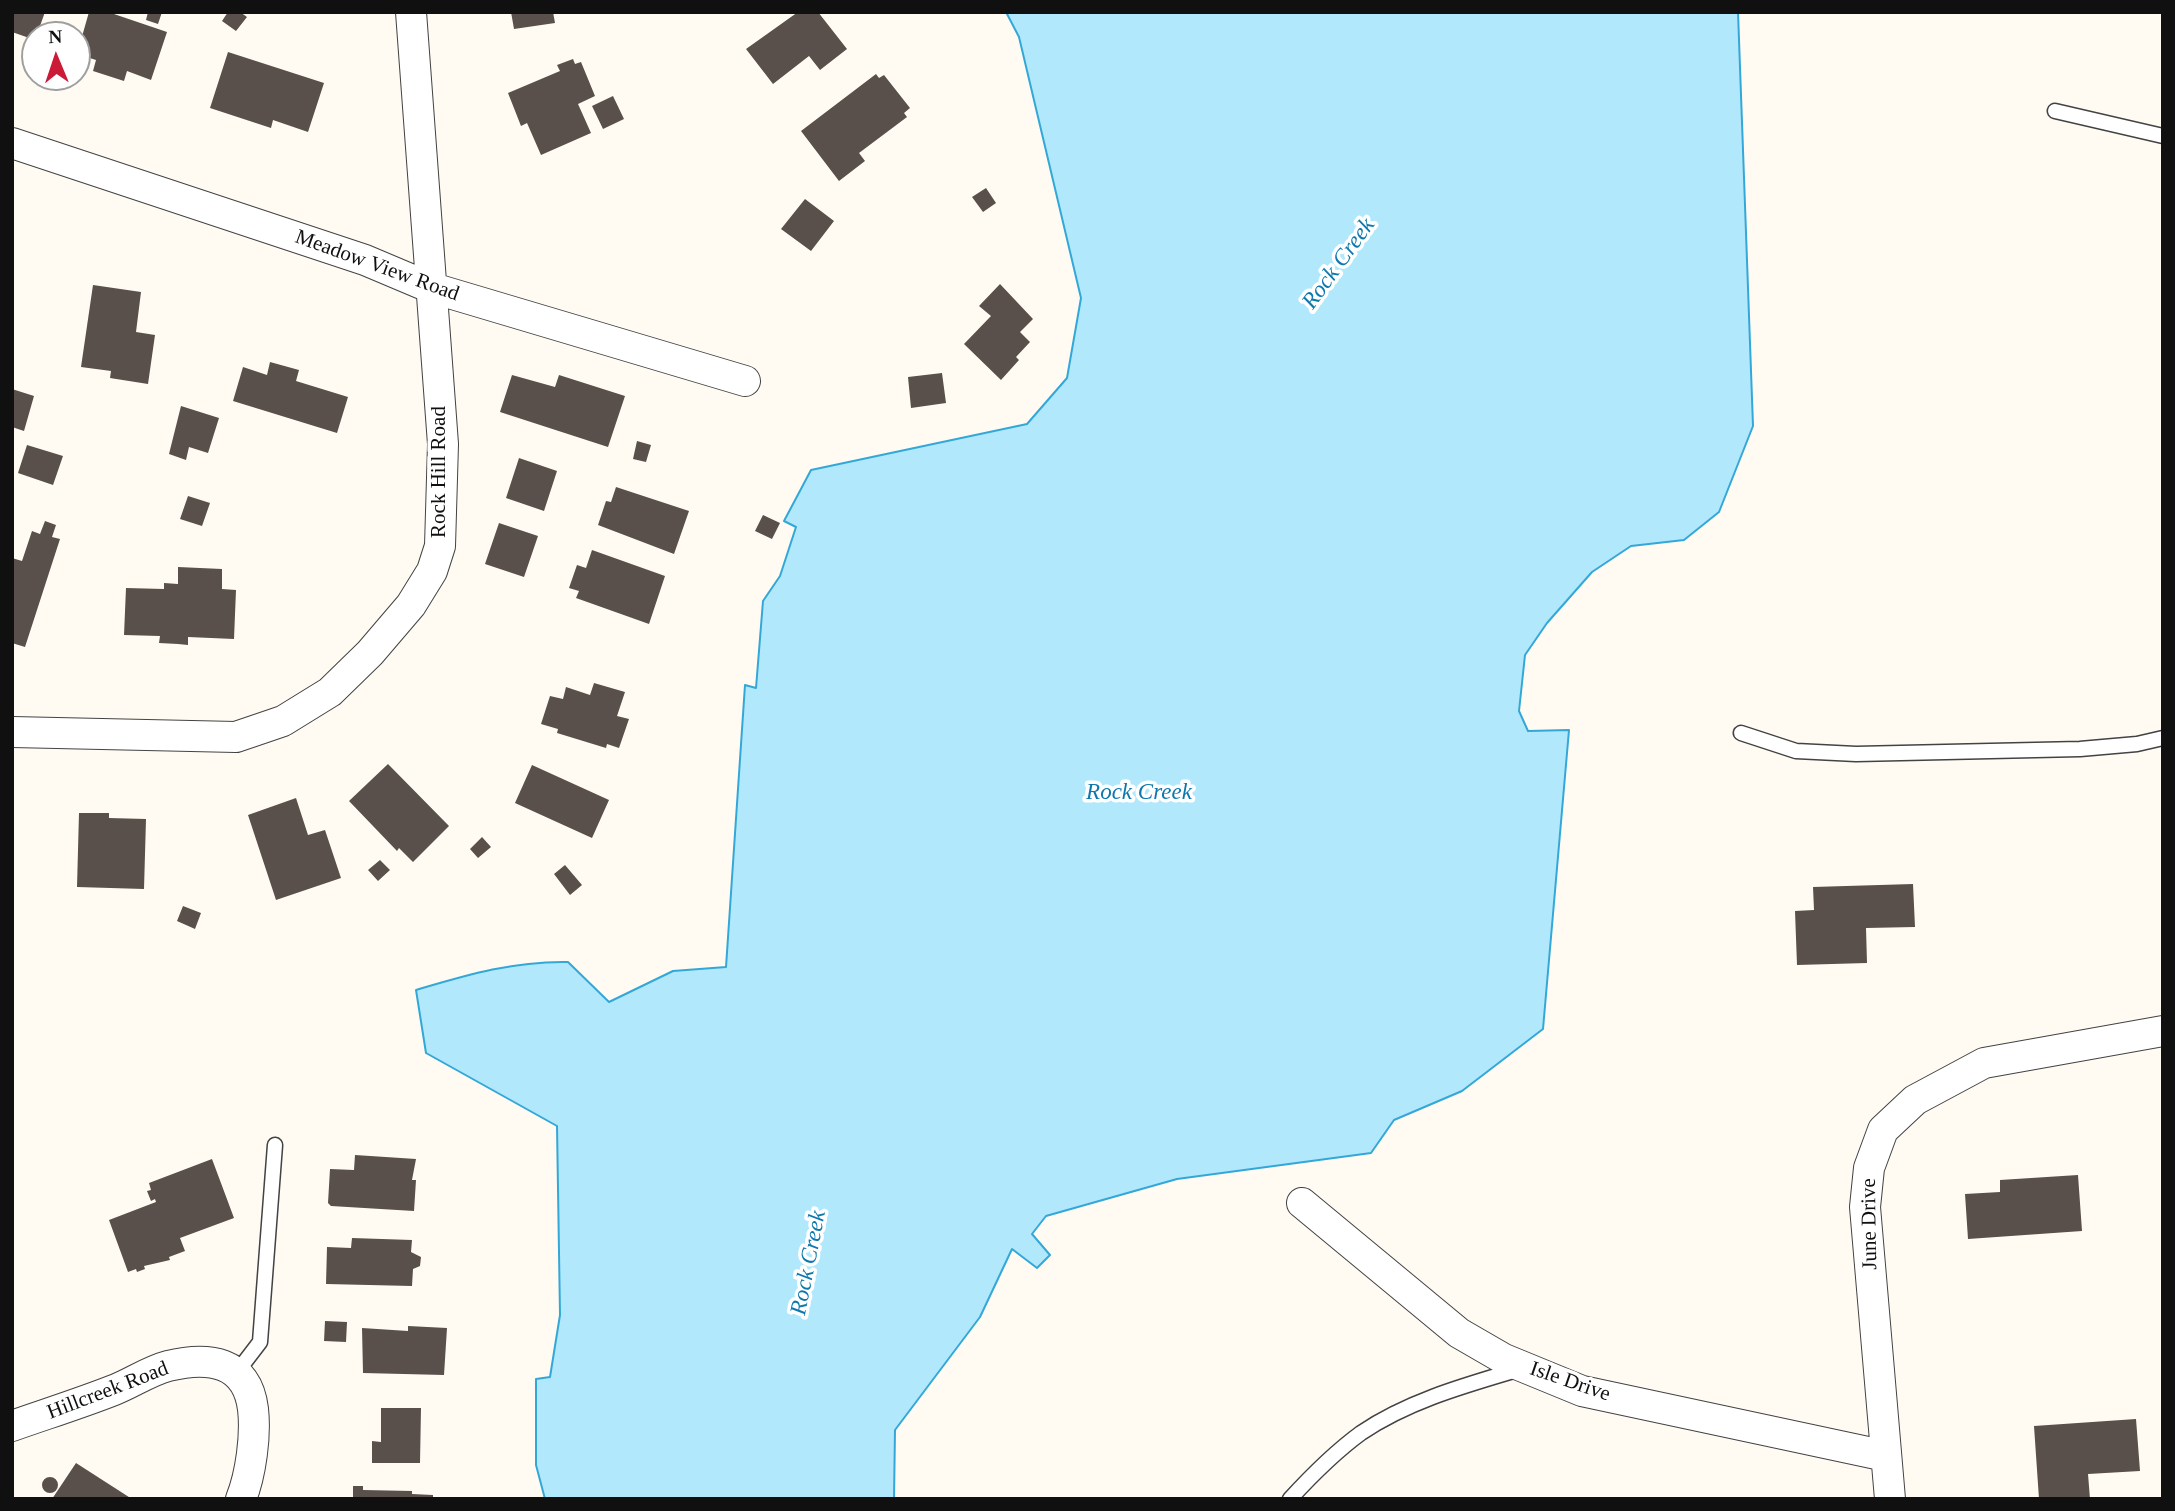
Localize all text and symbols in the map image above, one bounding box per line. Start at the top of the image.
north arrow [21,21,91,91]
text: N [48,26,63,47]
water label: Rock Creek [1297,213,1381,315]
street label: Meadow View Road [292,225,462,307]
street label: Rock Hill Road [426,406,452,538]
water label: Rock Creek [1086,779,1192,807]
street label: June Drive [1857,1178,1883,1270]
water label: Rock Creek [785,1208,833,1318]
street label: Hillcreek Road [44,1356,172,1426]
street label: Isle Drive [1526,1357,1614,1407]

